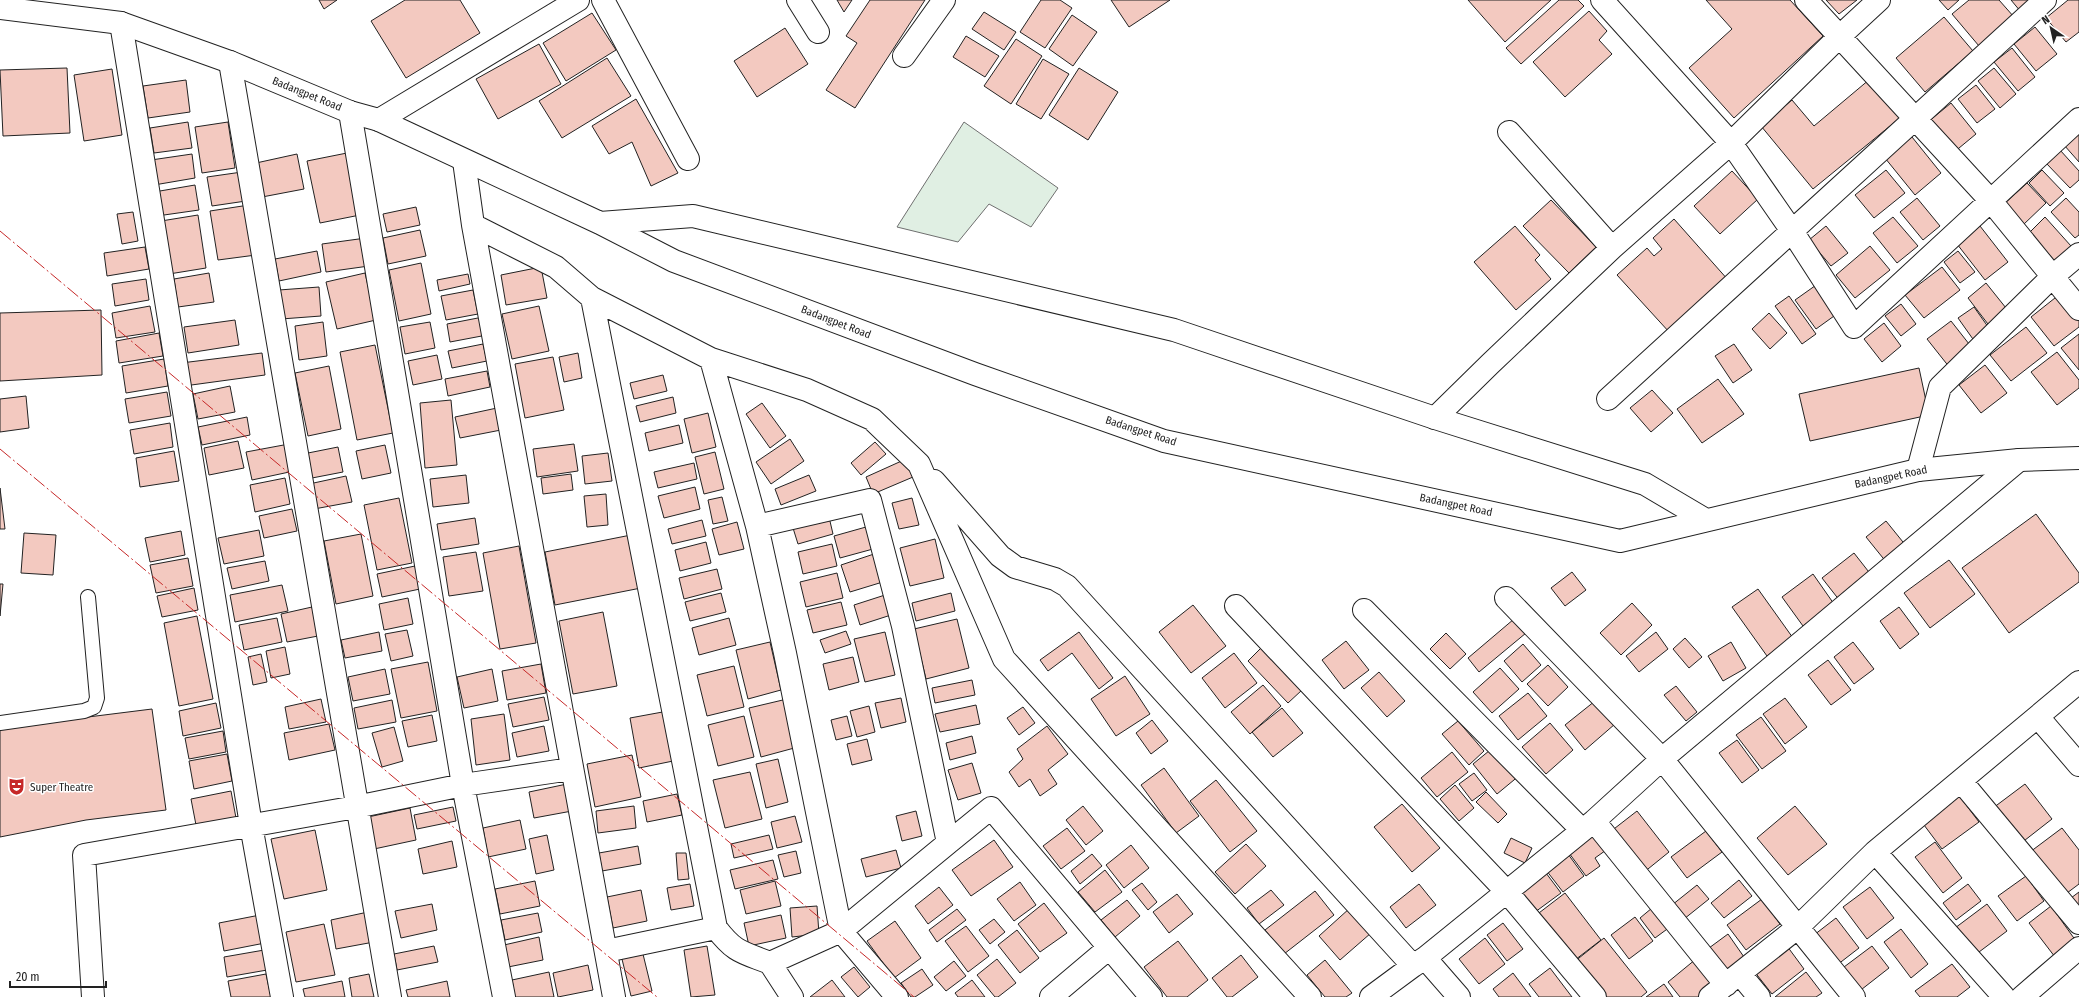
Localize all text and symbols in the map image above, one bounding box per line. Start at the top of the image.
north arrow [2031,8,2071,48]
text: N [2039,13,2052,27]
street label: Badangpet Road [270,74,344,114]
street label: Badangpet Road [799,303,873,341]
street label: Badangpet Road [1104,413,1178,449]
street label: Badangpet Road [1853,463,1929,491]
street label: Badangpet Road [1418,491,1494,519]
theatre icon: Super Theatre [7,777,27,797]
place label: Super Theatre [30,781,93,794]
scale bar [10,963,106,989]
text: 20 m [16,970,40,984]

